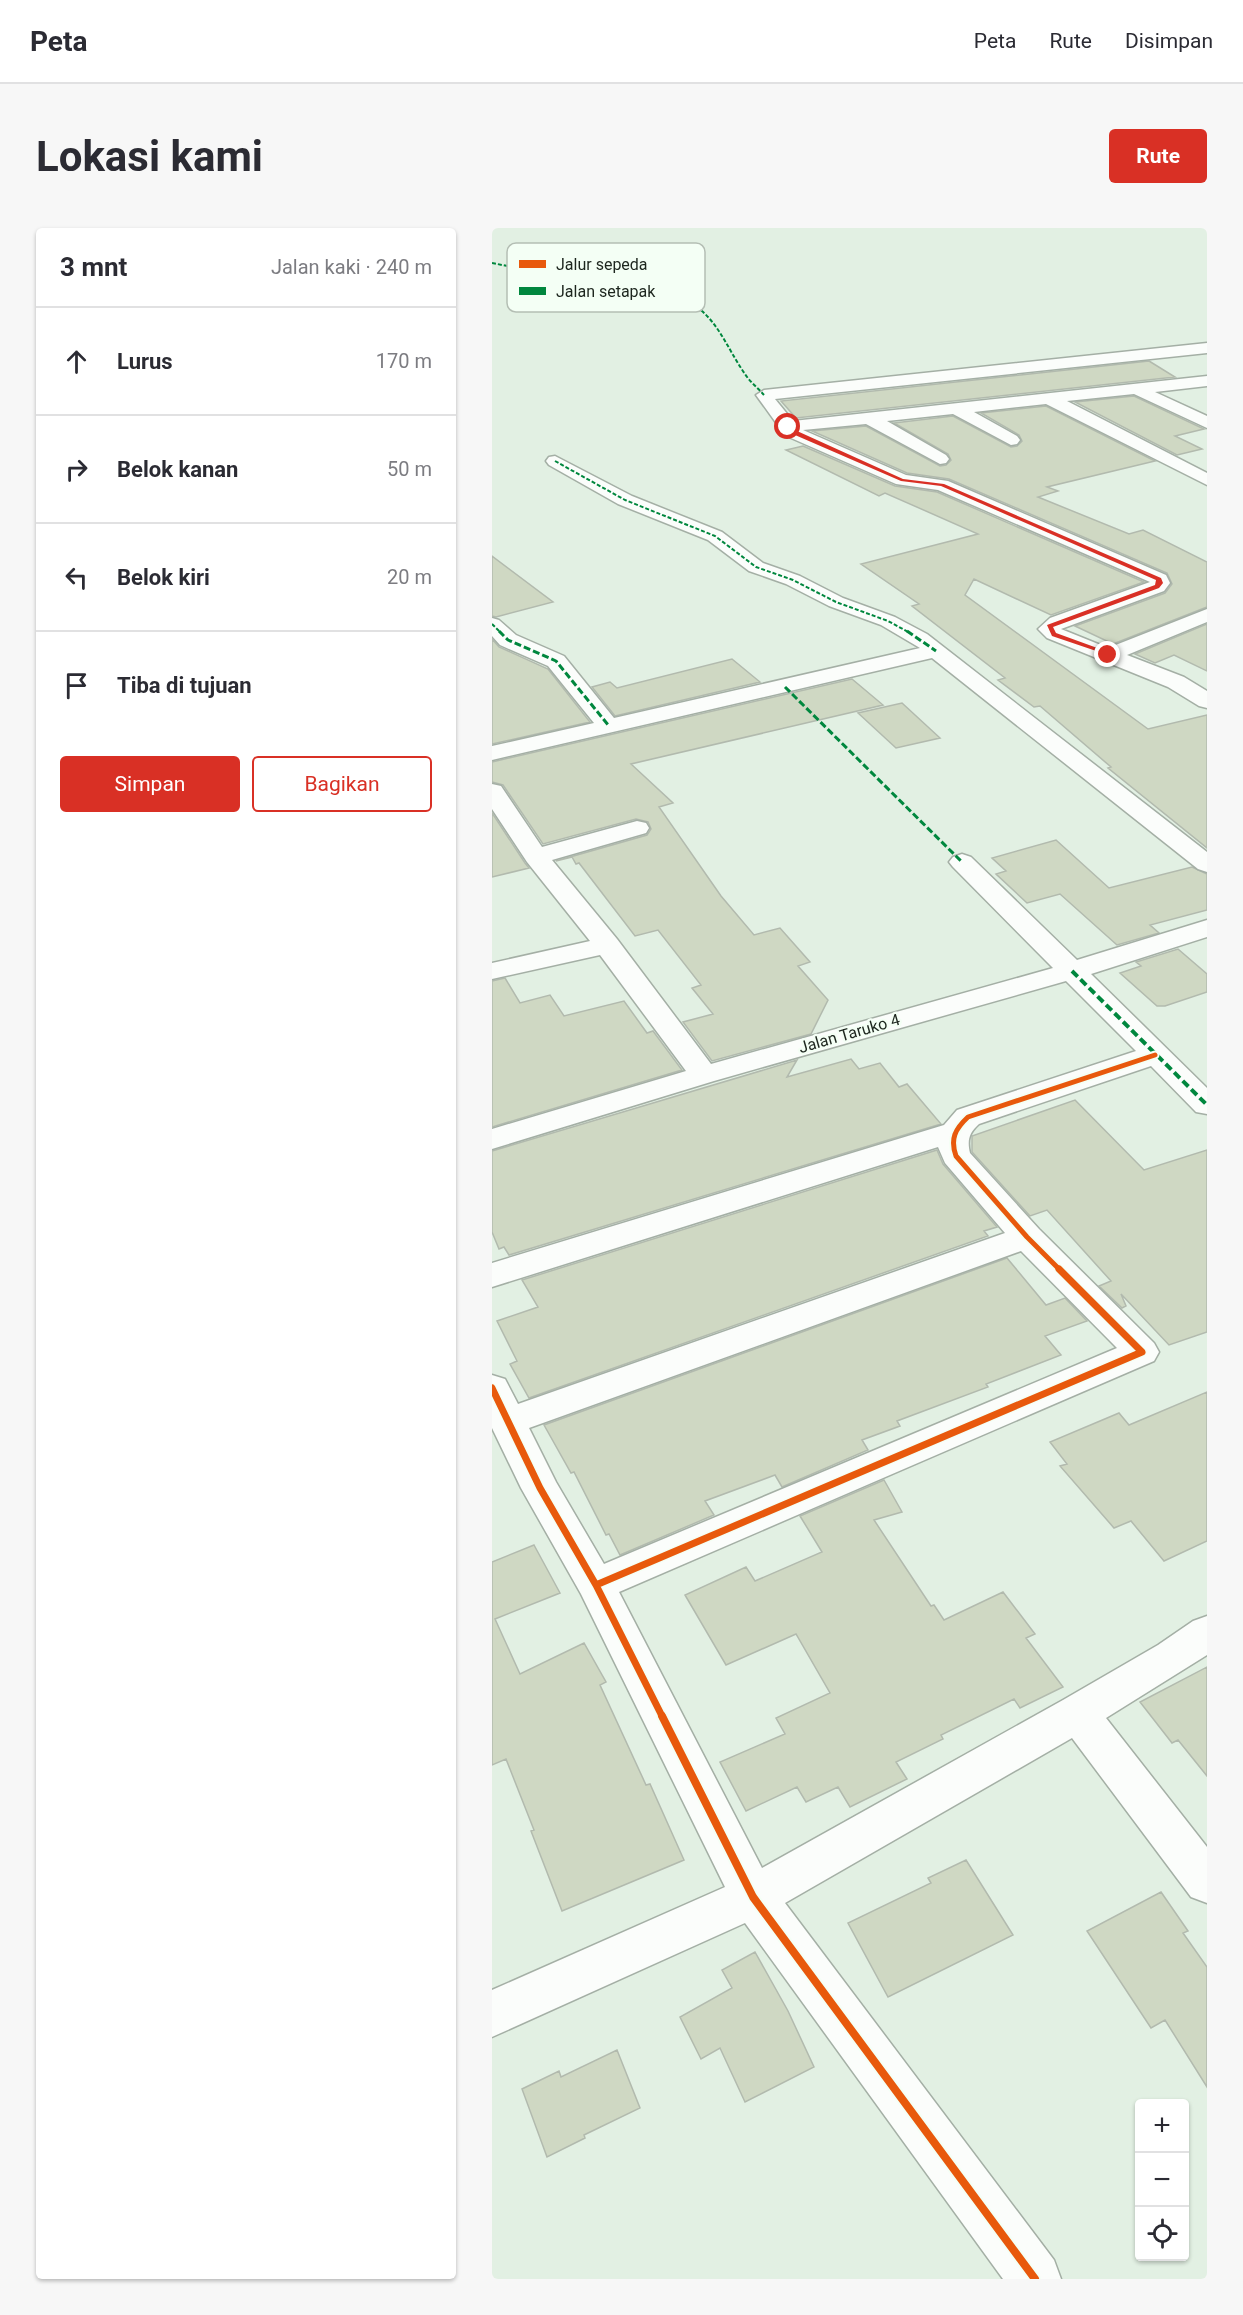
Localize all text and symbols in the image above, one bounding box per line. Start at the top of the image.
text: Peta [30,25,87,58]
text: Peta [974,29,1016,53]
text: Rute [1049,29,1092,53]
text: Disimpan [1125,29,1213,53]
button: Rute [1109,129,1207,183]
text: Lokasi kami [36,132,263,181]
legend [507,243,705,312]
text: 3 mnt [60,252,127,282]
text: Jalan kaki · 240 m [271,255,432,279]
text: Jalur sepeda [556,255,648,274]
text: Jalan setapak [556,282,656,301]
icon: ahead [60,345,93,378]
text: Lurus [117,349,173,374]
text: 170 m [376,349,432,373]
route start [774,413,800,439]
icon: right [60,453,93,486]
text: Belok kanan [117,457,238,482]
text: 50 m [387,457,432,481]
icon: left [60,561,93,594]
text: Belok kiri [117,565,210,590]
text: 20 m [387,565,432,589]
route end [1094,641,1120,667]
icon: arrive [60,669,93,702]
text: Tiba di tujuan [117,673,252,698]
button: Simpan [60,756,240,812]
button: Bagikan [252,756,432,812]
street label: Jalan Taruko 4 [796,1010,902,1057]
map controls [1135,2099,1189,2261]
button: + [1135,2099,1189,2153]
button: − [1135,2153,1189,2207]
button: locate [1135,2207,1189,2261]

